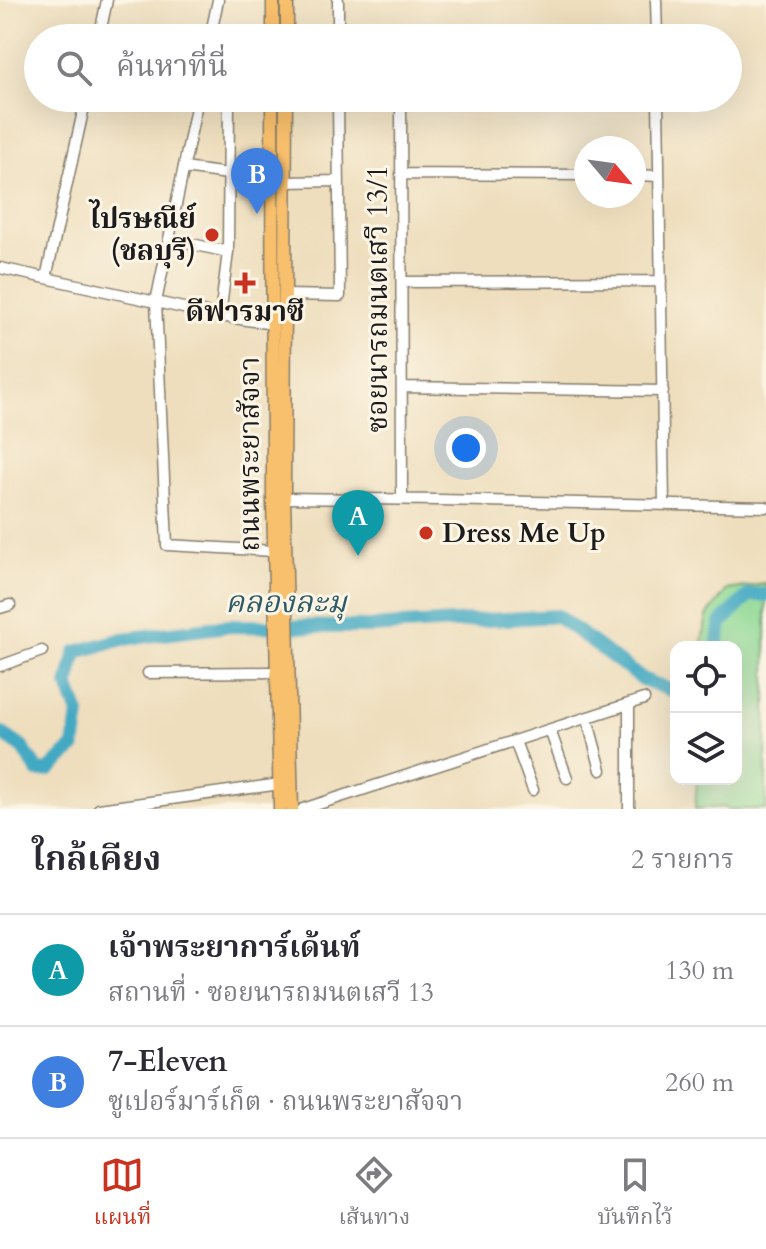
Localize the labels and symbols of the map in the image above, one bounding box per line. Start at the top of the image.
north arrow [574,136,646,208]
pin: B [231,148,283,214]
street label: ซอยนารถมนตเสวี 13/1 [359,165,397,433]
place label: ไปรษณีย์ (ชลบุรี) [88,199,197,270]
marker: ไปรษณีย์ (ชลบุรี) [203,226,221,244]
marker: ดีฟารมาซี [236,274,254,292]
place label: ดีฟารมาซี [186,293,304,331]
street label: ถนนพระยาสัจจา [231,356,269,552]
your location [446,428,486,468]
pin: A [332,490,384,556]
place label: Dress Me Up [442,514,606,552]
marker: Dress Me Up [417,524,435,542]
water label: คลองละมุ [225,582,348,623]

